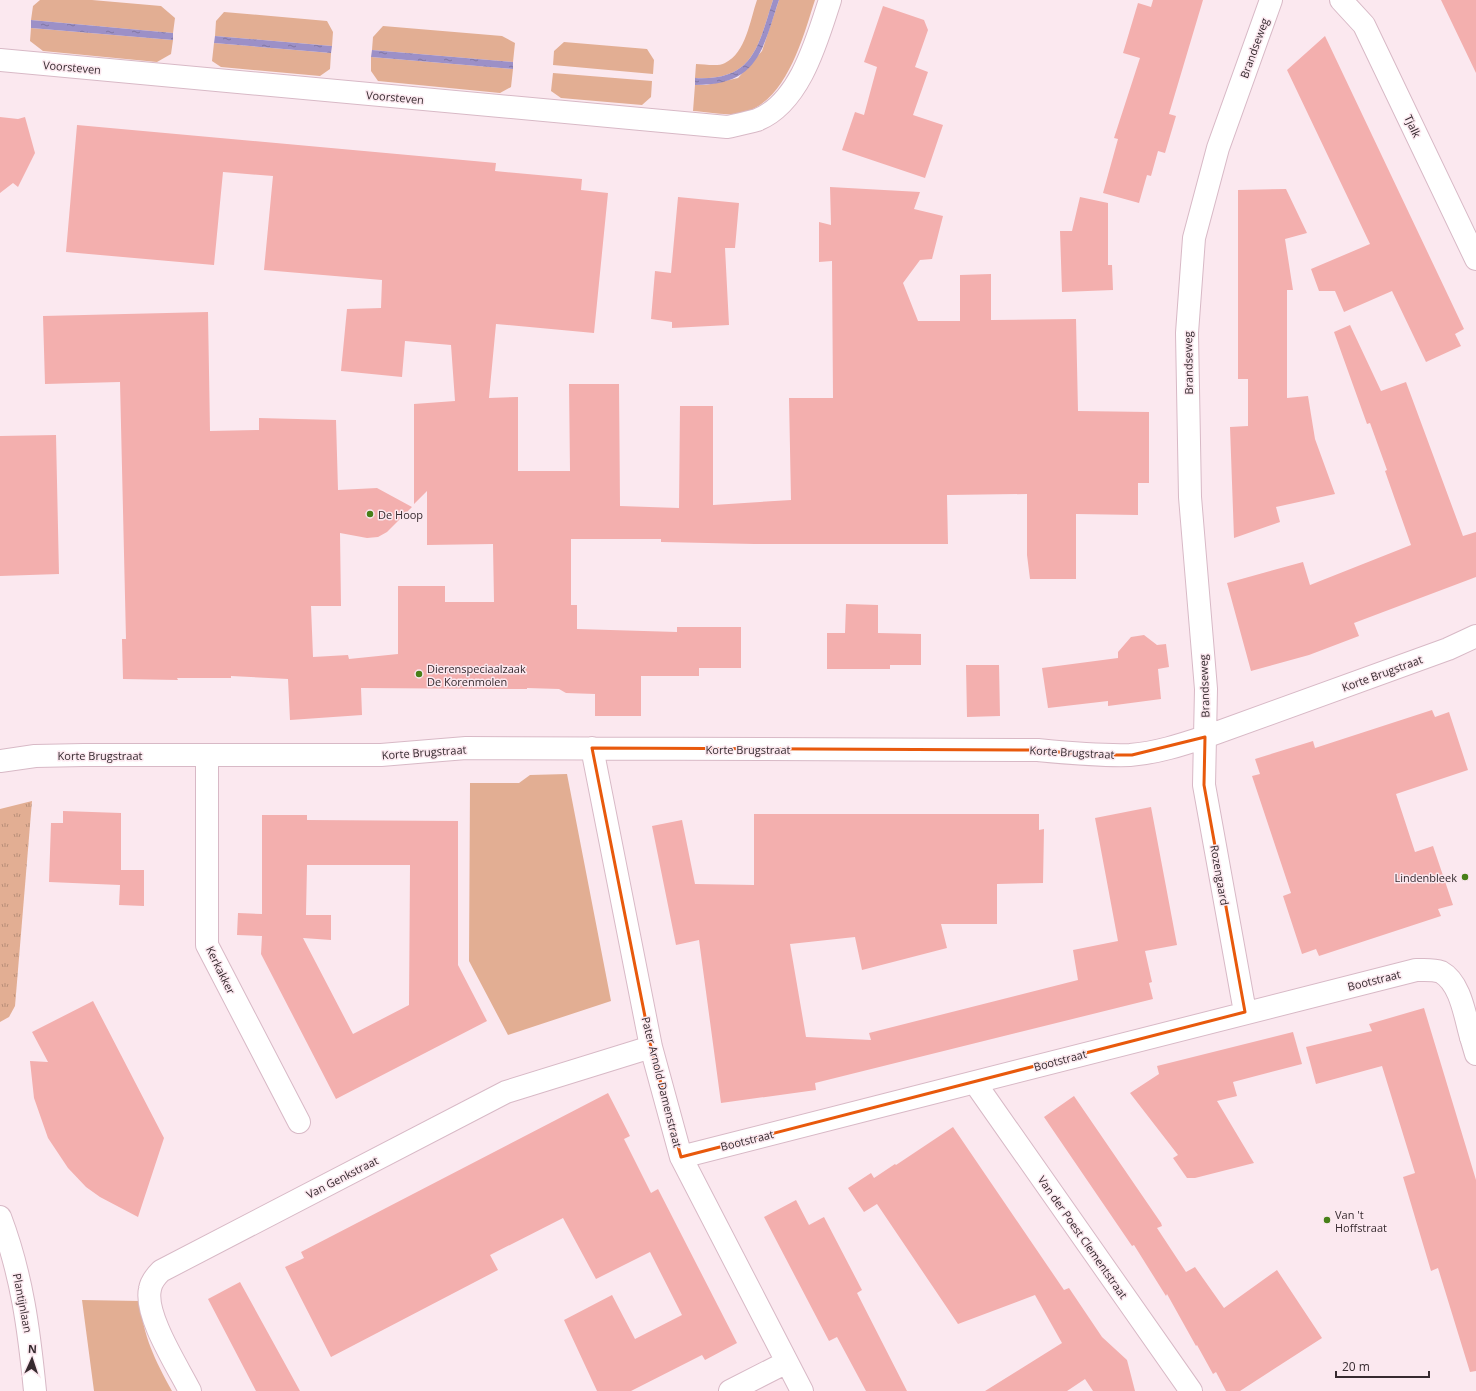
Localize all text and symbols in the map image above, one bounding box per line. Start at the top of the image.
street label: Brandseweg [1236,16,1272,80]
street label: Voorsteven [42,57,102,77]
street label: Voorsteven [365,87,425,107]
street label: Tjalk [1401,112,1425,140]
street label: Brandseweg [1180,331,1196,395]
place label: De Hoop [378,507,423,522]
marker: De Hoop [365,509,375,519]
street label: Korte Brugstraat [1340,651,1425,695]
street label: Brandseweg [1195,654,1213,718]
place label: Dierenspeciaalzaak De Korenmolen [427,661,526,689]
marker: Dierenspeciaalzaak De Korenmolen [414,669,424,679]
street label: Korte Brugstraat [381,742,467,762]
street label: Korte Brugstraat [706,742,791,757]
street label: Korte Brugstraat [1029,742,1115,762]
street label: Korte Brugstraat [58,748,143,763]
street label: Rozengaard [1207,844,1233,906]
place label: Lindenbleek [1394,870,1457,885]
marker: Lindenbleek [1460,872,1470,882]
street label: Kerkakker [203,944,239,997]
street label: Bootstraat [1346,966,1402,994]
street label: Pater Arnold Damenstraat [638,1015,686,1149]
street label: Bootstraat [1032,1046,1088,1074]
street label: Bootstraat [719,1126,775,1154]
street label: Van Genkstraat [303,1152,381,1202]
street label: Van der Poest Clementstraat [1035,1173,1131,1301]
place label: Van 't Hoffstraat [1335,1207,1387,1235]
marker: Van 't Hoffstraat [1322,1215,1332,1225]
street label: Plantijnlaan [10,1272,36,1334]
north arrow [12,1339,52,1379]
text: N [28,1341,37,1356]
scale bar [1336,1353,1429,1379]
text: 20 m [1342,1358,1370,1375]

